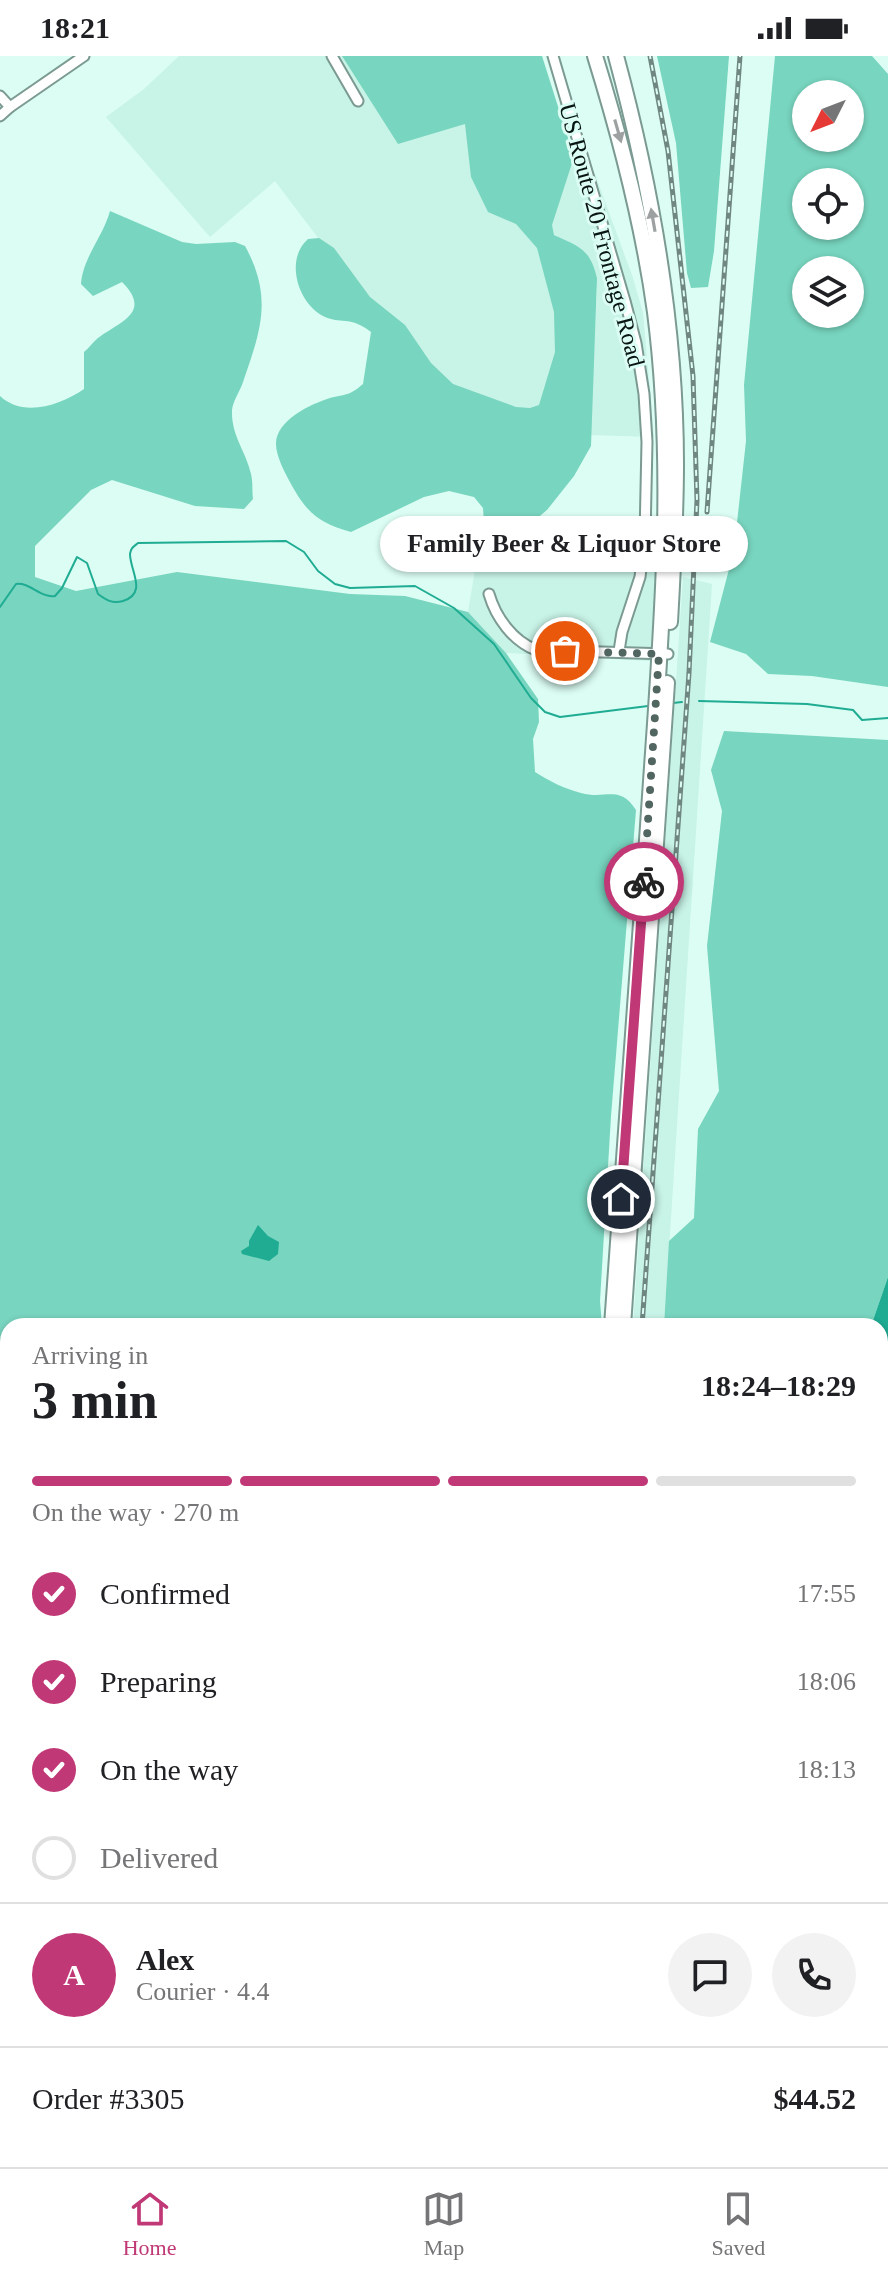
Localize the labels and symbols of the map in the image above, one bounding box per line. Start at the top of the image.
north arrow [792,80,864,152]
street label: US Route 20 Frontage Road [554,100,650,370]
one-way arrow [612,119,625,143]
one-way arrow [646,207,659,232]
callout: Family Beer & Liquor Store [381,515,749,571]
pin [531,617,599,685]
courier [604,842,684,922]
pin [587,1165,655,1233]

